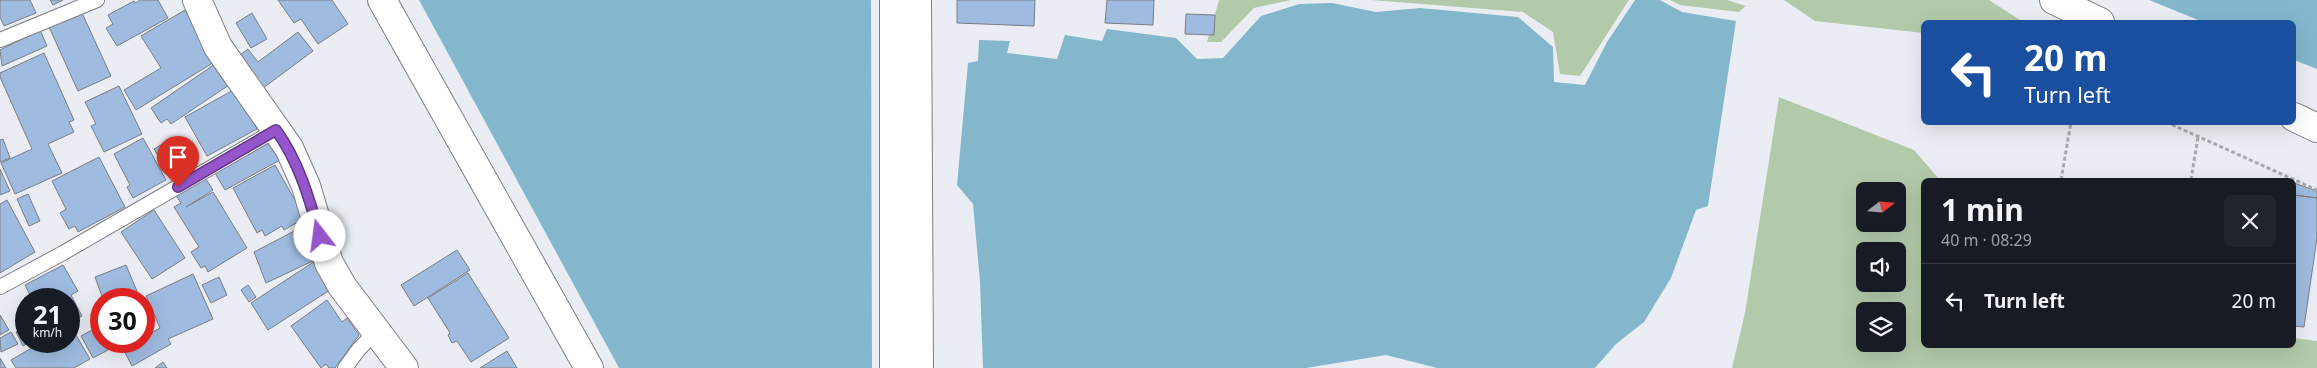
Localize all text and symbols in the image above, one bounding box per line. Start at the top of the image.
text: 20 m [2024,34,2107,81]
icon: left [1941,40,2006,105]
text: Turn left [2024,79,2111,109]
pin [157,136,199,187]
icon: arrive [164,143,192,171]
north arrow [1856,182,1906,232]
map controls [1856,182,1906,352]
text: 1 min [1941,189,2024,230]
button: close [2224,195,2276,247]
position arrow [293,209,345,261]
text: 40 m · 08:29 [1941,229,2032,251]
button: sound [1856,242,1906,292]
icon: left [1941,287,1969,315]
speed limit sign: 30 [90,288,155,353]
text: Turn left [1984,288,2065,314]
text: 20 m [2232,288,2276,314]
text: 21 [33,297,62,331]
button: layers [1856,302,1906,352]
text: km/h [33,324,62,341]

